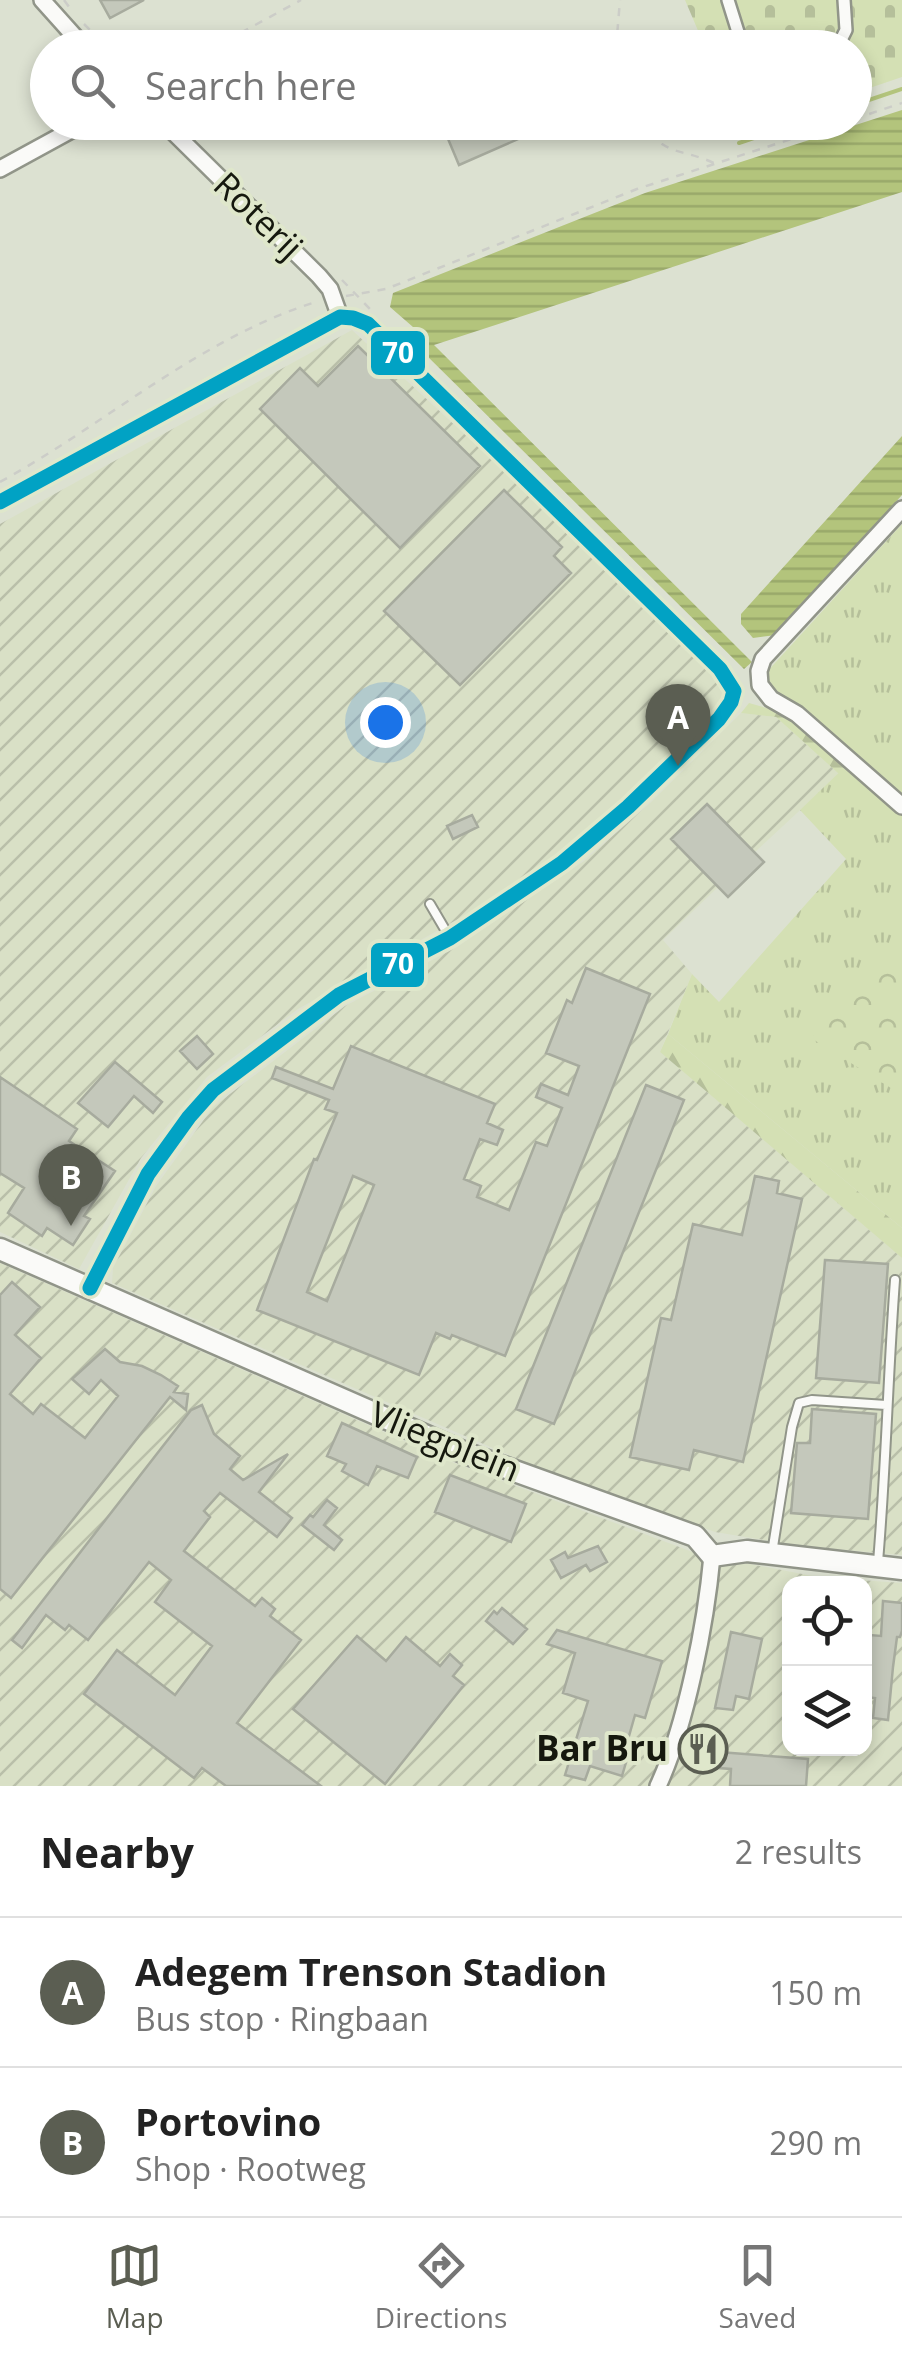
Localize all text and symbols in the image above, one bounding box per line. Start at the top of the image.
search box [30,30,872,140]
icon: search [65,58,120,113]
text: Search here [145,59,357,111]
street label: Roterij [204,161,314,269]
line badge: 70 [369,329,427,377]
text: 70 [382,333,414,371]
pin: A [646,684,710,766]
your location [360,697,411,748]
line badge: 70 [369,941,426,989]
text: 70 [382,944,414,982]
pin: B [38,1144,104,1226]
street label: Vliegplein [364,1389,527,1492]
map controls [782,1576,872,1756]
button: locate [782,1576,872,1666]
button: layers [782,1666,872,1756]
restaurant icon: Bar Bru [677,1723,729,1775]
place label: Bar Bru [536,1724,668,1771]
text: Nearby [40,1823,194,1880]
text: 2 results [735,1830,862,1873]
text: Adegem Trenson Stadion [135,1945,607,1997]
text: A [61,1971,84,2014]
text: 150 m [769,1971,862,2014]
text: Bus stop · Ringbaan [135,1997,429,2040]
text: Portovino [135,2095,321,2147]
text: B [62,2121,83,2164]
text: 290 m [769,2121,862,2164]
text: Shop · Rootweg [135,2147,366,2190]
tab: Map [106,2238,164,2336]
tab: Directions [375,2238,507,2336]
tab: Saved [719,2238,796,2336]

